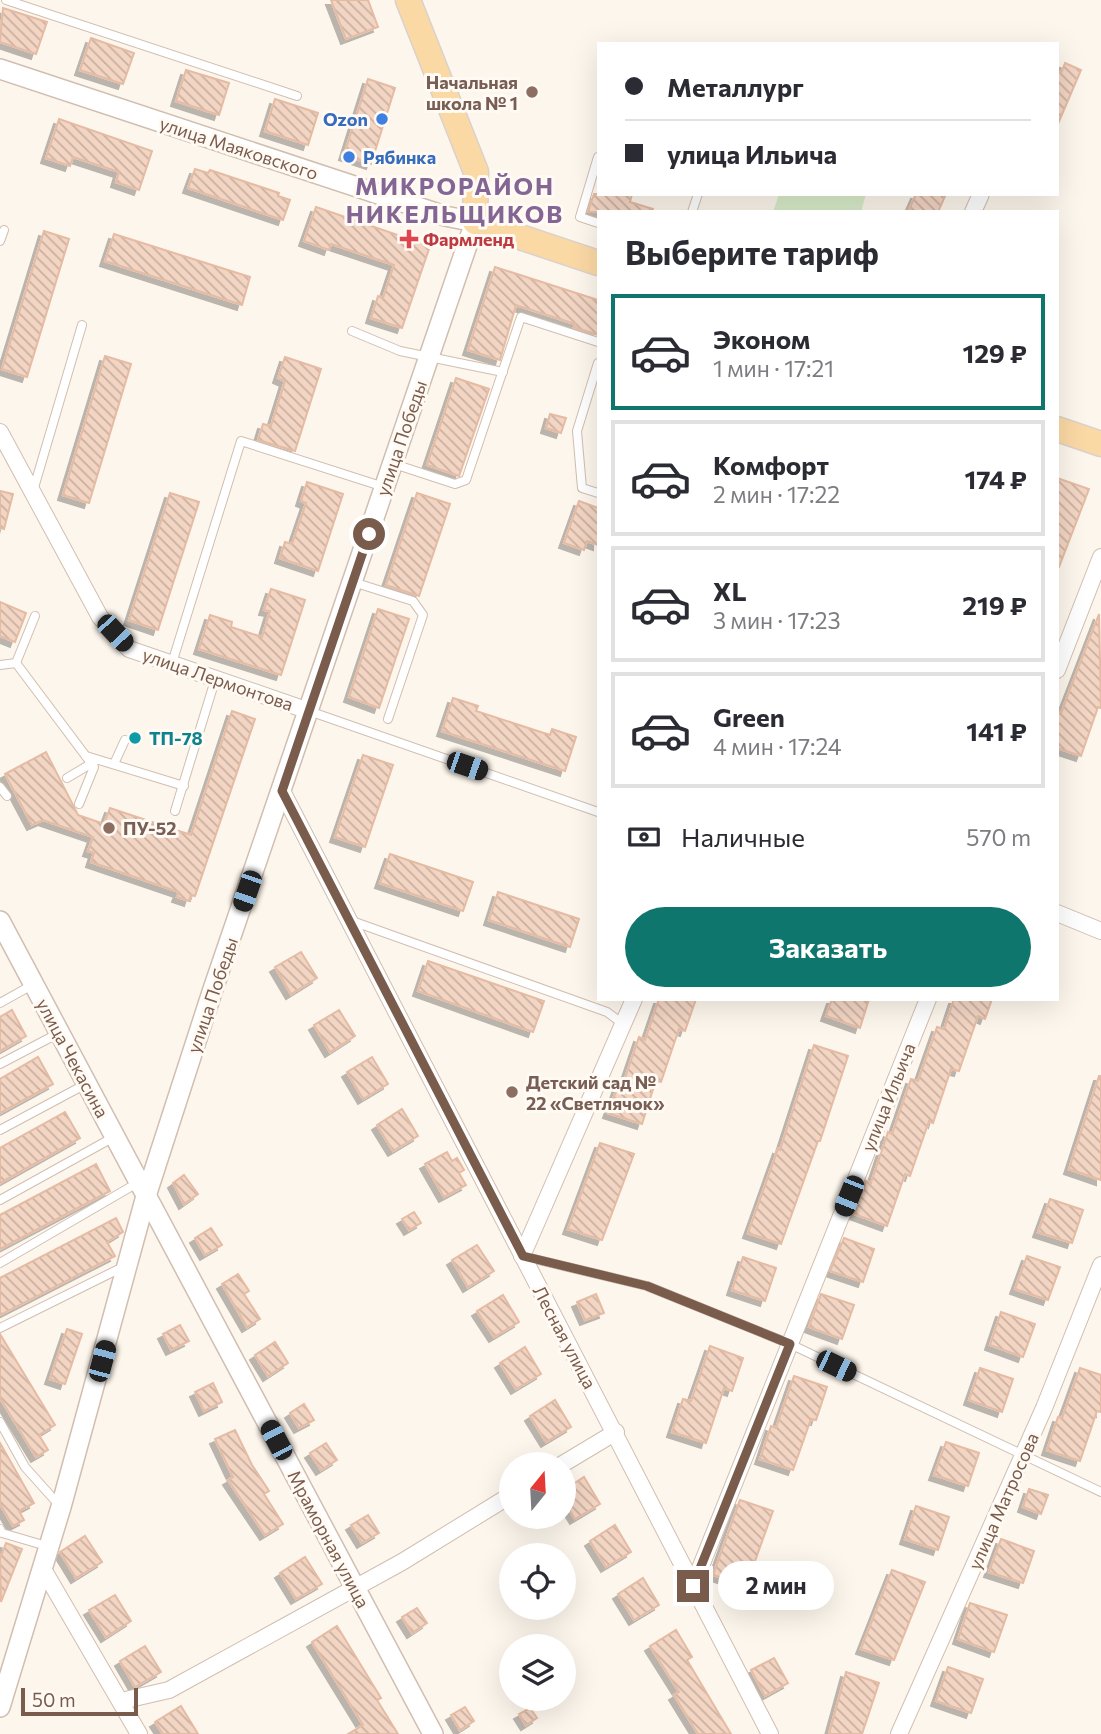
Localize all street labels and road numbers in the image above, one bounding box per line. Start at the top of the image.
street label: улица Маяковского [157,112,321,184]
street label: улица Победы [371,377,431,499]
street label: улица Лермонтова [140,643,296,715]
street label: улица Победы [182,934,242,1056]
street label: улица Чекасина [32,995,114,1121]
street label: улица Ильича [856,1040,920,1154]
street label: Лесная улица [529,1282,601,1392]
street label: улица Матросова [963,1429,1043,1573]
street label: Мраморная улица [283,1466,375,1612]

